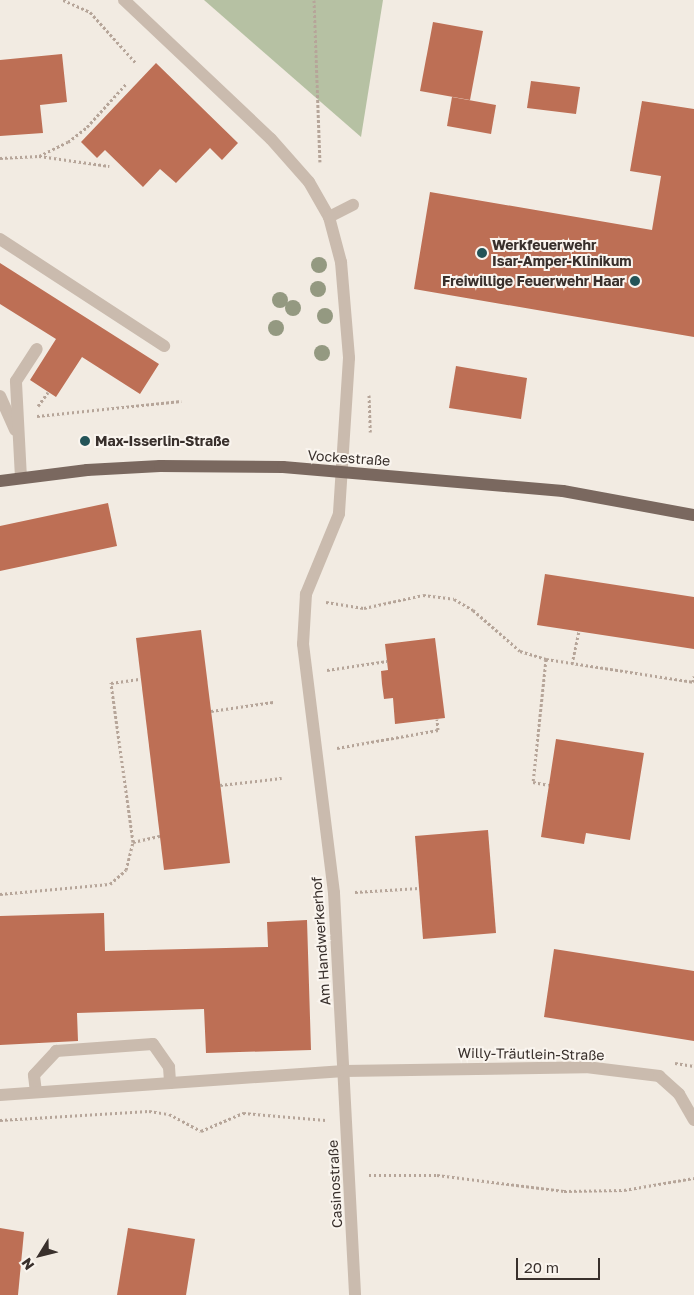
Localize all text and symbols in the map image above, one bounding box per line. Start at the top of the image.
place label: Werkfeuerwehr Isar-Amper-Klinikum [492,237,632,270]
marker: Werkfeuerwehr Isar-Amper-Klinikum [476,247,488,259]
place label: Freiwillige Feuerwehr Haar [442,273,625,289]
marker: Freiwillige Feuerwehr Haar [629,275,641,287]
place label: Max-Isserlin-Straße [95,433,230,449]
marker: Max-Isserlin-Straße [79,435,91,447]
street label: Vockestraße [307,447,391,469]
street label: Am Handwerkerhof [308,876,334,1006]
street label: Willy-Träutlein-Straße [457,1044,605,1064]
street label: Casinostraße [324,1140,346,1228]
north arrow [15,1230,65,1280]
scale bar [519,1248,603,1280]
text: N [17,1255,37,1273]
text: 20 m [524,1258,559,1276]

